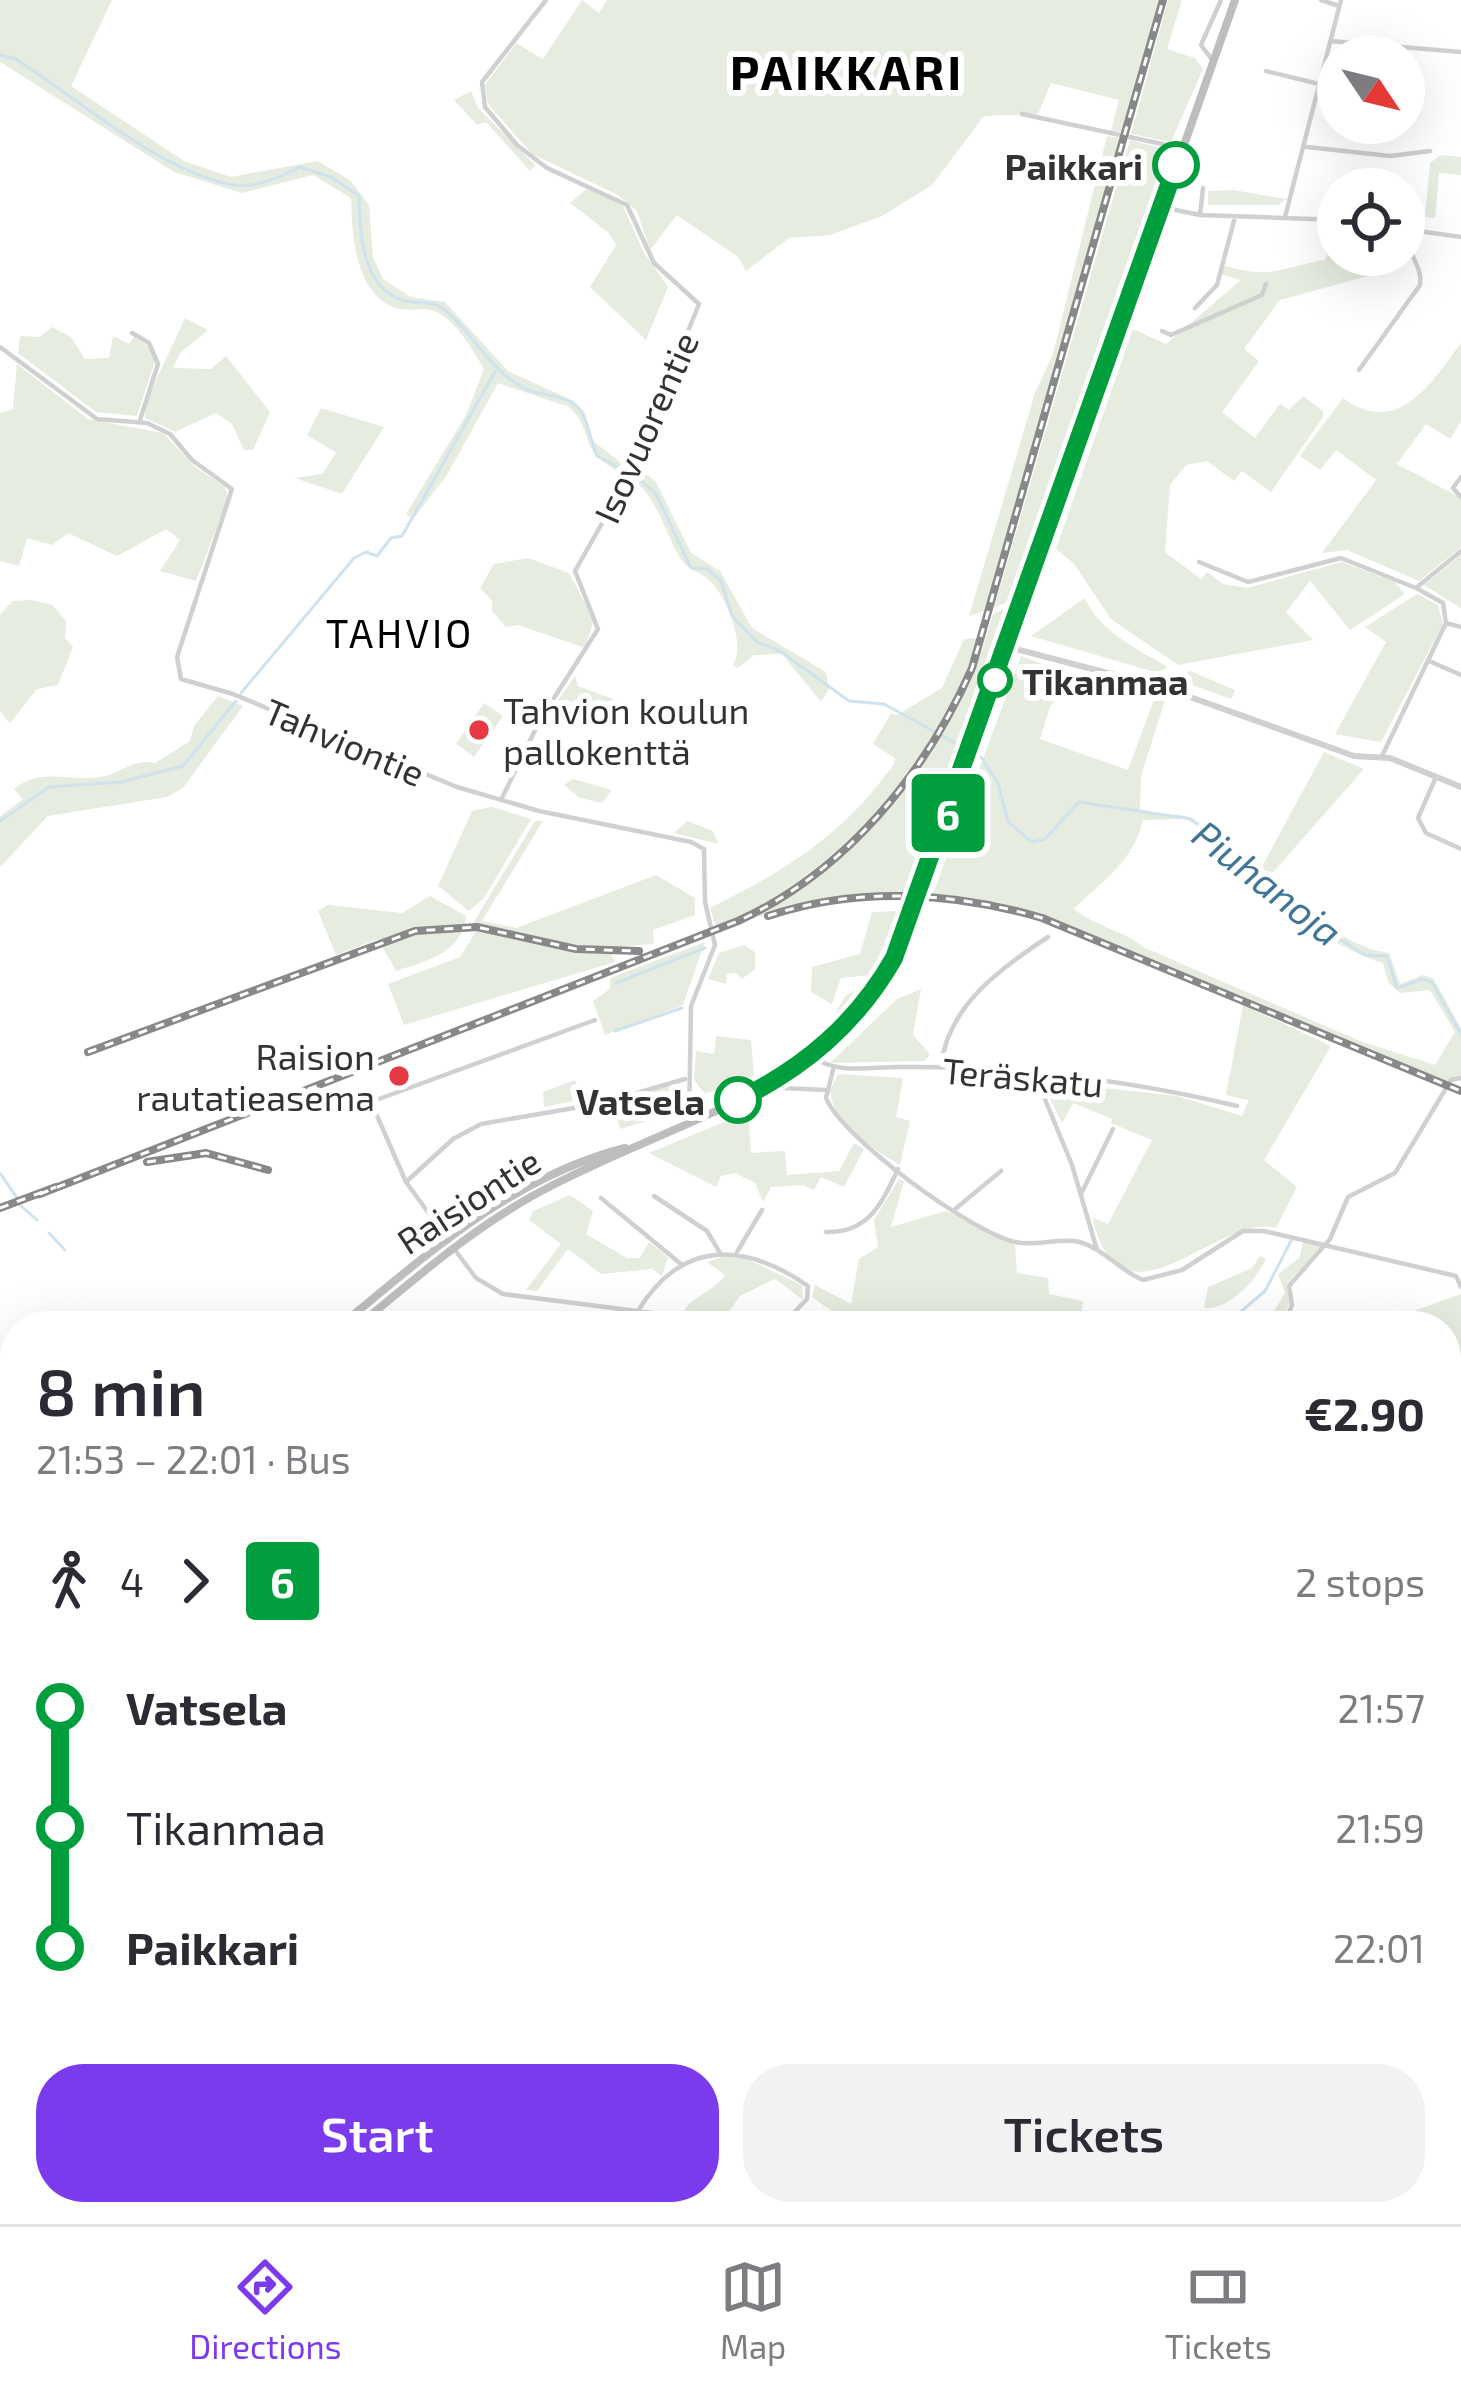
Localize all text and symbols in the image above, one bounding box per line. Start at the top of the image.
north arrow [1317,36,1425,144]
map controls [1317,36,1425,276]
district label: PAIKKARI [730,42,964,100]
marker: Paikkari [1154,143,1198,187]
place label: Paikkari [1004,144,1143,187]
button: locate [1317,168,1425,276]
street label: Isovuorentie [584,325,706,529]
district label: TAHVIO [326,609,474,656]
place label: Tikanmaa [1022,659,1189,702]
marker: Tikanmaa [979,664,1011,696]
street label: Tahviontie [259,688,431,794]
place label: Tahvion koulun pallokenttä [503,688,750,772]
marker: Tahvion koulun pallokenttä [466,717,492,743]
line badge: 6 [909,774,987,852]
text: 6 [936,788,960,838]
water label: Piuhanoja [1184,809,1352,955]
place label: Raision rautatieasema [136,1034,375,1118]
street label: Teräskatu [941,1048,1105,1104]
marker: Raision rautatieasema [386,1063,412,1089]
marker: Vatsela [716,1078,760,1122]
place label: Vatsela [576,1079,705,1122]
street label: Raisiontie [389,1138,547,1262]
text: 8 min [36,1350,206,1429]
text: €2.90 [1304,1386,1425,1440]
text: 21:53 – 22:01 · Bus [36,1435,351,1482]
icon: walk [36,1548,102,1614]
icon: forward [162,1548,228,1614]
text: 6 [270,1556,295,1606]
text: 4 [120,1558,144,1605]
text: 2 stops [1295,1558,1425,1605]
text: Vatsela [126,1680,287,1734]
text: 21:57 [1337,1684,1425,1731]
text: Tikanmaa [126,1800,326,1854]
text: 21:59 [1335,1804,1425,1851]
text: Paikkari [126,1920,299,1974]
text: 22:01 [1333,1924,1425,1971]
button: Start [36,2064,719,2202]
button: Tickets [743,2064,1425,2202]
tab: Directions [189,2254,341,2366]
tab: Map [720,2254,786,2366]
tab: Tickets [1165,2254,1272,2366]

